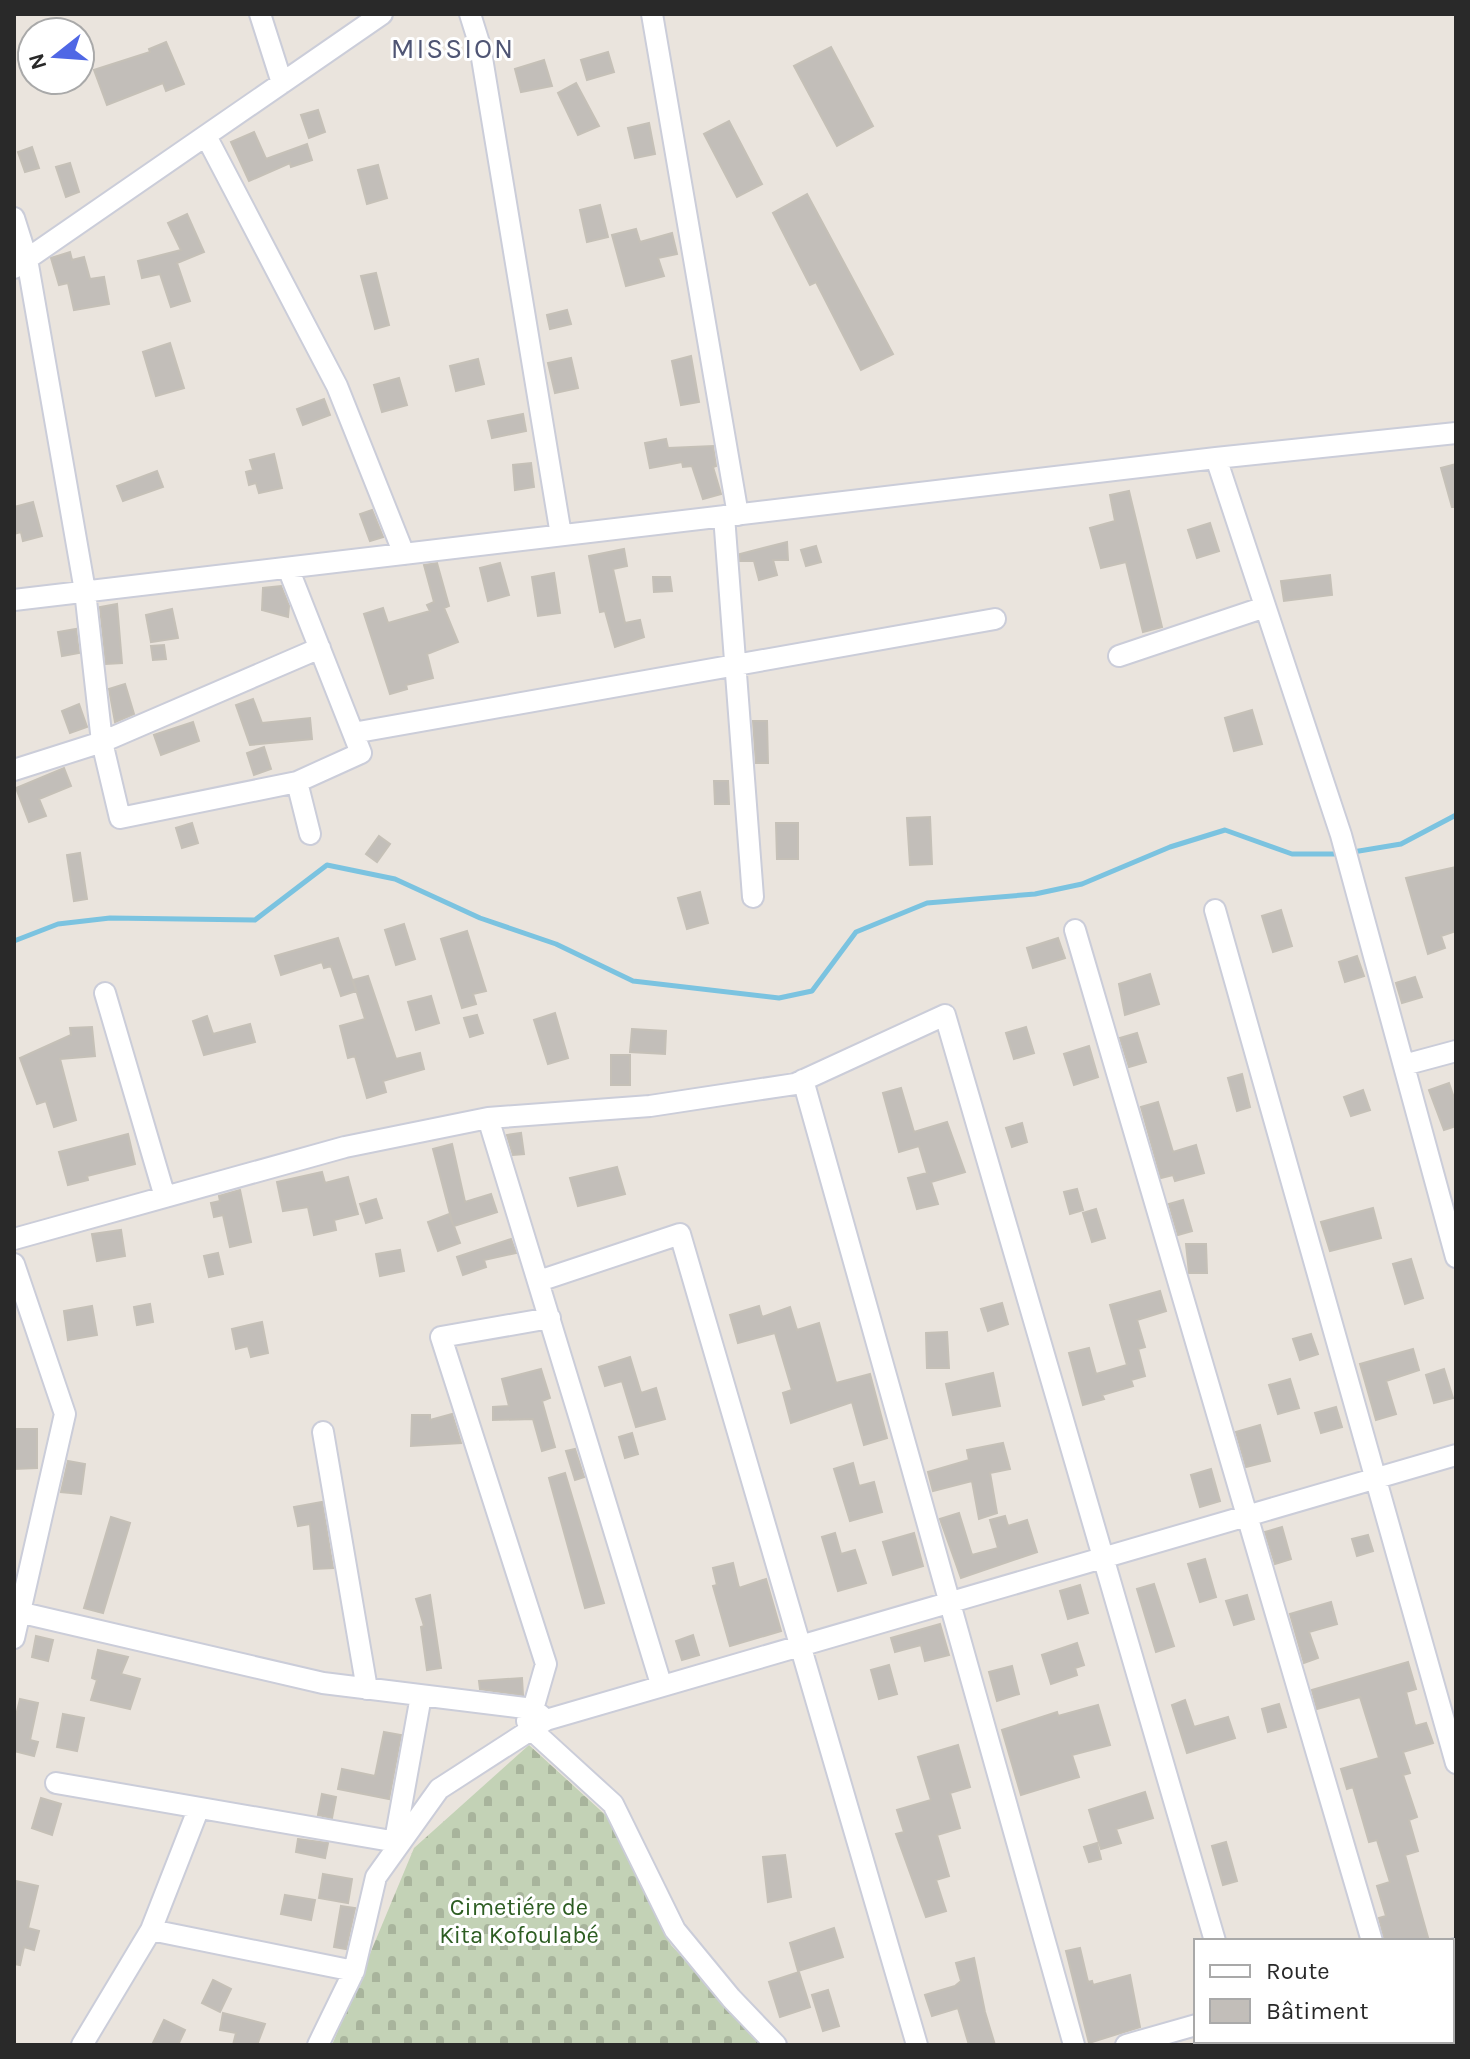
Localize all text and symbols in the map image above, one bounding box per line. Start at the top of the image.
north arrow [16,16,96,96]
district label: MISSION [391,32,515,65]
text: N [23,50,53,73]
park label: Cimetiére de Kita Kofoulabé [439,1893,599,1949]
legend [1194,1939,1454,2043]
text: Route [1266,1957,1330,1985]
text: Bâtiment [1266,1997,1369,2025]

